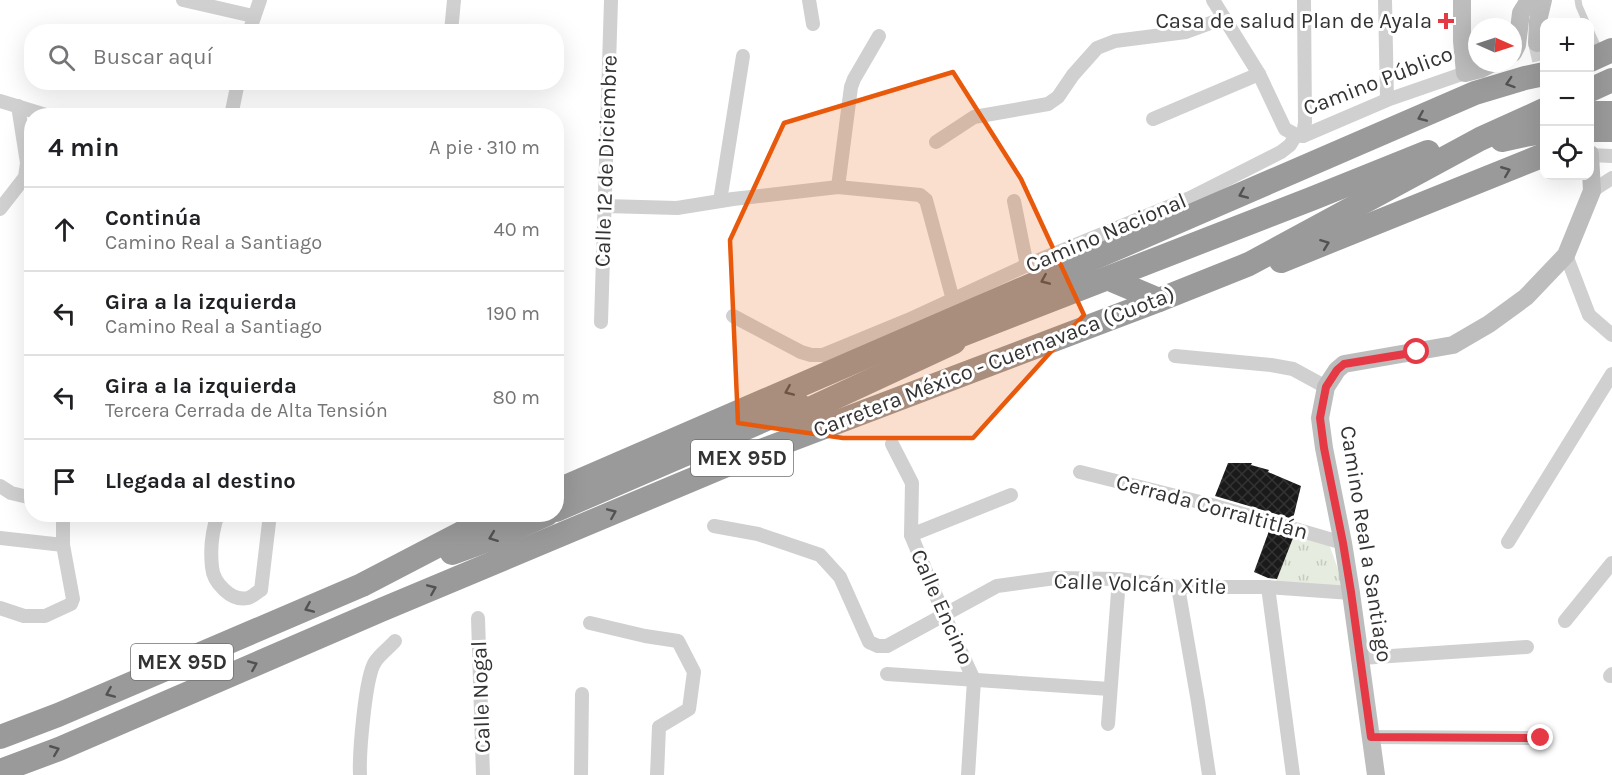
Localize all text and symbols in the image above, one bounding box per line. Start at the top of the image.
place label: Casa de salud Plan de Ayala [1155,8,1432,34]
marker: Casa de salud Plan de Ayala [1437,12,1455,30]
north arrow [1468,18,1522,72]
map controls [1540,18,1594,180]
button: + [1540,18,1594,72]
search box [24,24,564,90]
icon: search [45,41,78,74]
street label: Camino Público [1300,41,1456,121]
text: Buscar aquí [93,44,213,70]
street label: Calle 12 de Diciembre [589,54,623,268]
button: − [1540,72,1594,126]
one-way arrow [1505,75,1516,88]
one-way arrow [1417,110,1428,122]
button: locate [1540,126,1594,180]
text: 4 min [48,132,119,163]
text: A pie · 310 m [429,136,540,159]
one-way arrow [1500,166,1511,178]
street label: Camino Nacional [1022,187,1190,279]
one-way arrow [1238,187,1249,199]
text: Continúa [105,205,201,231]
icon: ahead [48,213,81,246]
text: 40 m [494,218,540,241]
text: Camino Real a Santiago [105,231,322,254]
one-way arrow [1319,239,1330,251]
one-way arrow [1040,273,1051,285]
street label: Carretera México - Cuernavaca (Cuota) [810,281,1178,443]
text: Gira a la izquierda [105,289,297,315]
icon: left [48,297,81,330]
text: 190 m [486,302,540,325]
text: Camino Real a Santiago [105,315,322,338]
route start [1403,338,1429,364]
text: Gira a la izquierda [105,373,297,399]
icon: left [48,381,81,414]
one-way arrow [784,384,795,396]
text: 80 m [492,386,540,409]
text: Tercera Cerrada de Alta Tensión [105,399,388,422]
street label: Camino Real a Santiago [1334,424,1398,664]
road number: MEX 95D [691,440,793,476]
icon: arrive [48,465,81,498]
text: Llegada al destino [105,468,296,494]
street label: Cerrada Corraltitlán [1113,469,1311,545]
one-way arrow [606,508,617,520]
one-way arrow [488,530,499,543]
street label: Calle Encino [905,545,979,669]
street label: Calle Volcán Xitle [1053,568,1227,600]
one-way arrow [426,584,437,596]
one-way arrow [304,601,315,613]
street label: Calle Nogal [466,640,496,754]
road number: MEX 95D [131,644,233,680]
one-way arrow [247,661,258,673]
one-way arrow [105,686,116,698]
route end [1527,724,1553,750]
one-way arrow [49,745,59,758]

